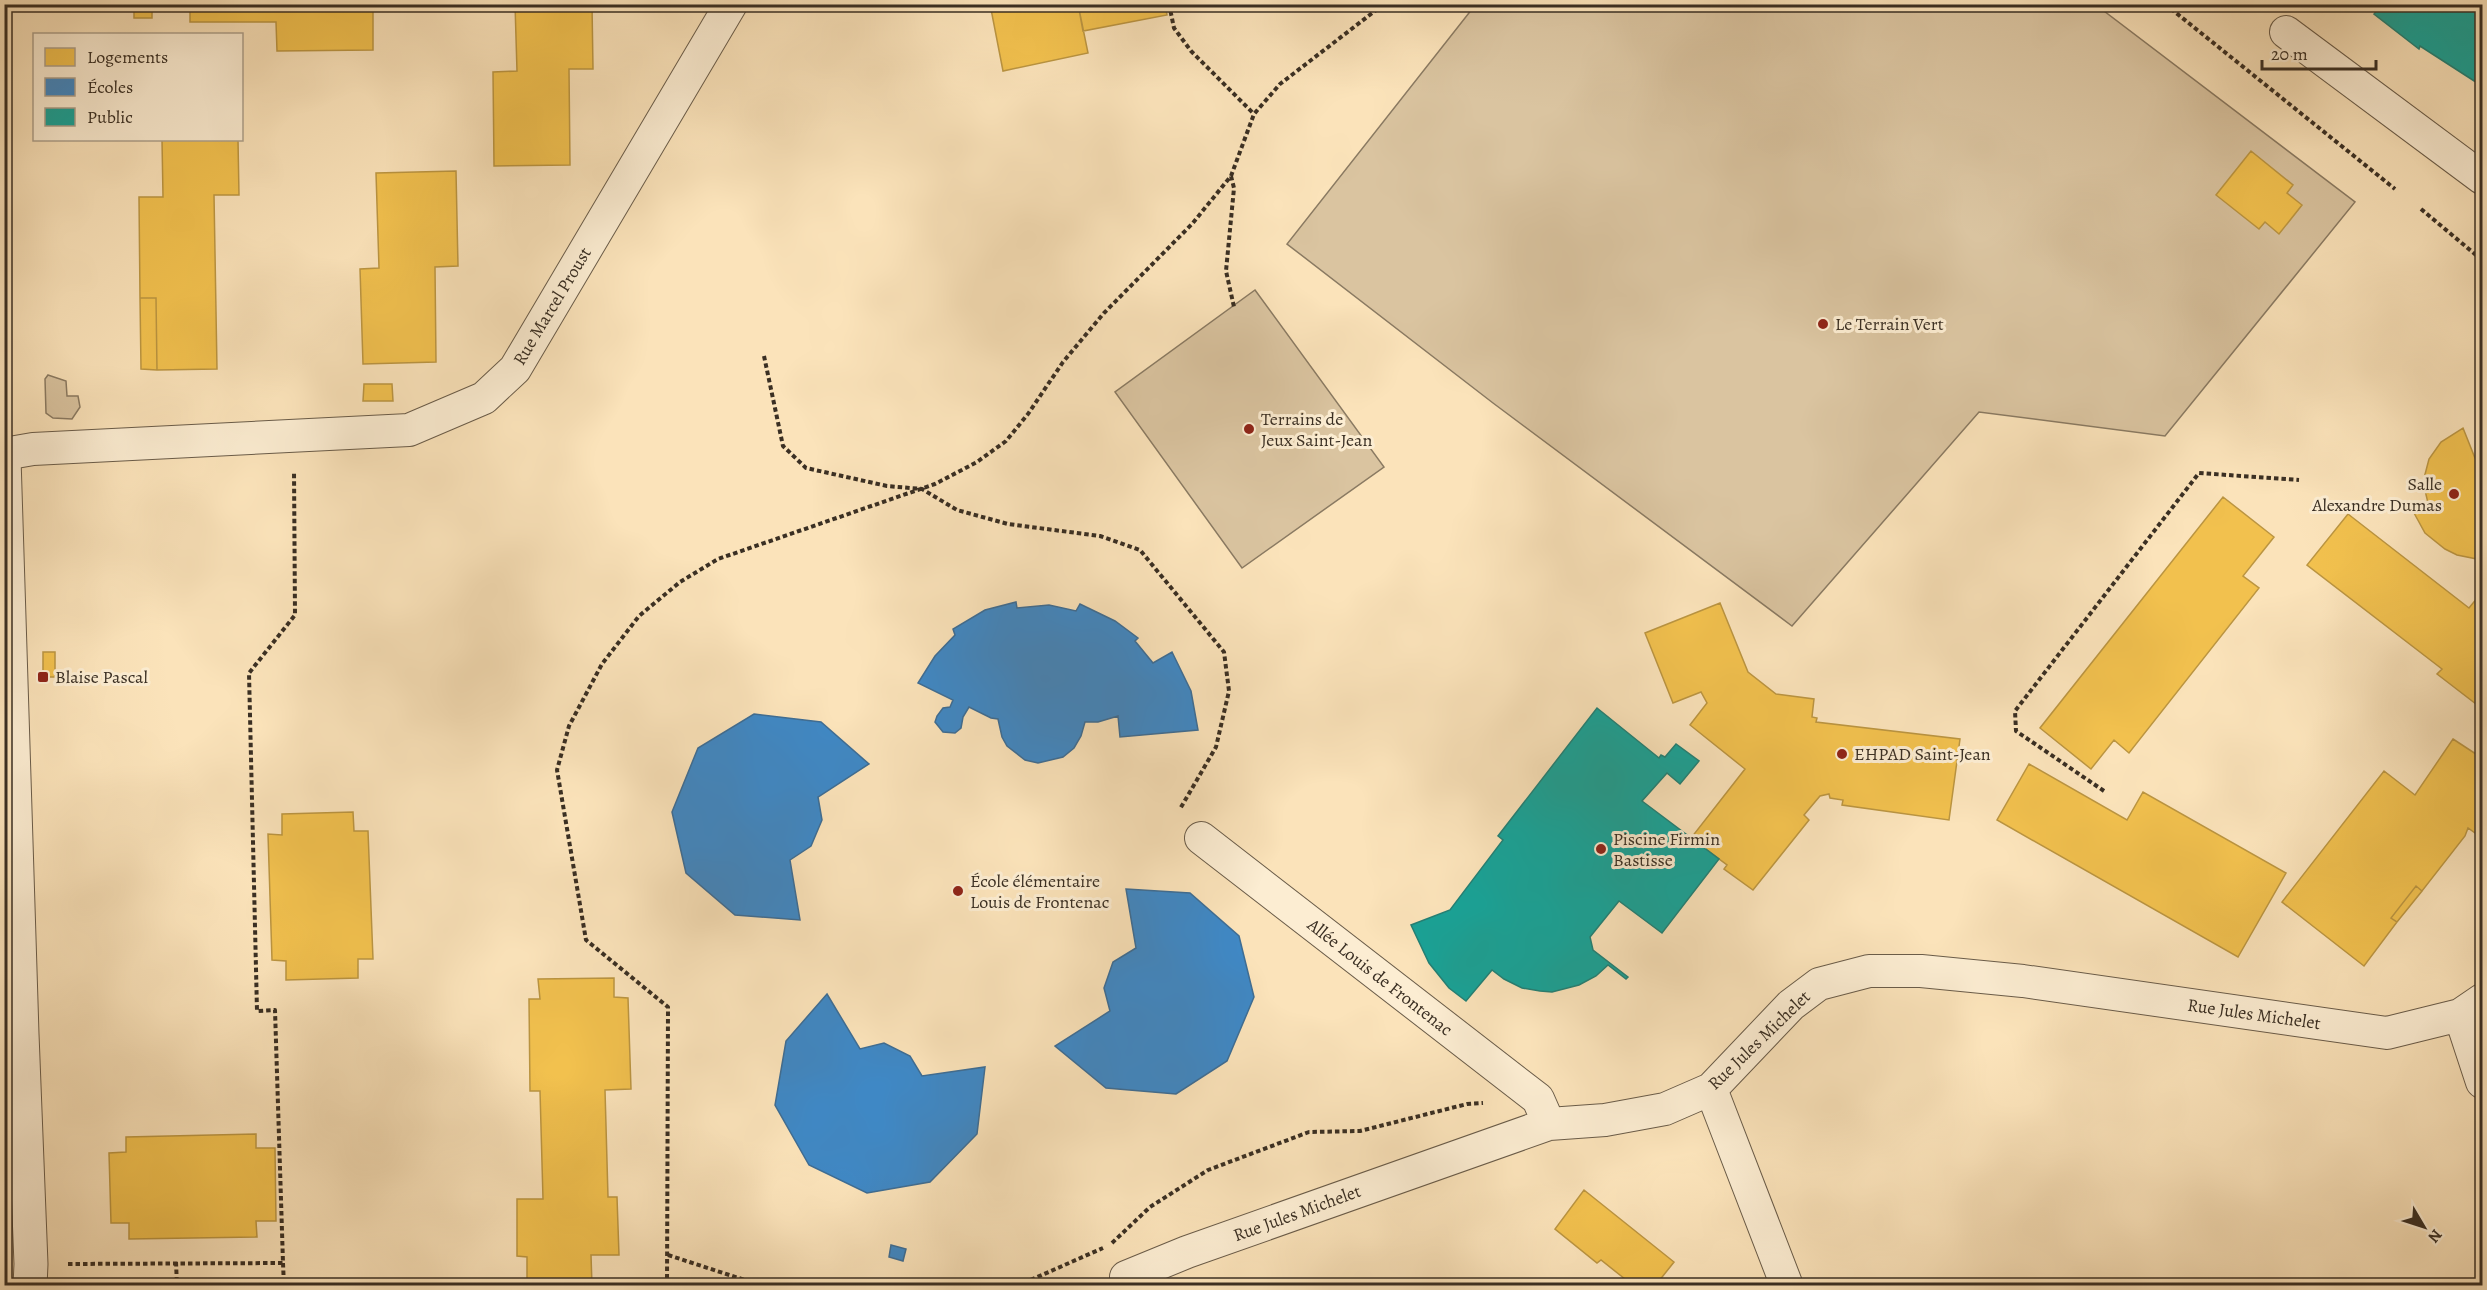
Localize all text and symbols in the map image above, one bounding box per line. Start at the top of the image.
legend [33,33,243,141]
scale bar [2262,33,2376,71]
text: 20 m [2271,42,2308,66]
text: Logements [87,45,168,69]
text: Écoles [87,75,133,99]
text: Public [87,105,133,129]
street label: Rue Marcel Proust [507,242,597,369]
place label: Le Terrain Vert [1835,312,1944,336]
marker: Le Terrain Vert [1816,317,1830,331]
place label: Terrains de Jeux Saint-Jean [1261,407,1372,452]
marker: Terrains de Jeux Saint-Jean [1242,422,1256,436]
place label: Salle Alexandre Dumas [2311,472,2442,517]
marker: Salle Alexandre Dumas [2447,487,2461,501]
place label: Blaise Pascal [55,665,148,689]
marker: Blaise Pascal [36,670,50,684]
place label: EHPAD Saint-Jean [1854,742,1991,766]
marker: EHPAD Saint-Jean [1835,747,1849,761]
place label: Piscine Firmin Bastisse [1613,827,1720,872]
marker: Piscine Firmin Bastisse [1594,842,1608,856]
place label: École élémentaire Louis de Frontenac [970,869,1109,914]
marker: École élémentaire Louis de Frontenac [951,884,965,898]
street label: Allée Louis de Frontenac [1302,912,1457,1041]
street label: Rue Jules Michelet [1702,985,1816,1095]
street label: Rue Jules Michelet [2186,993,2322,1035]
street label: Rue Jules Michelet [1230,1179,1364,1247]
north arrow [2394,1197,2454,1257]
text: N [2422,1224,2447,1248]

